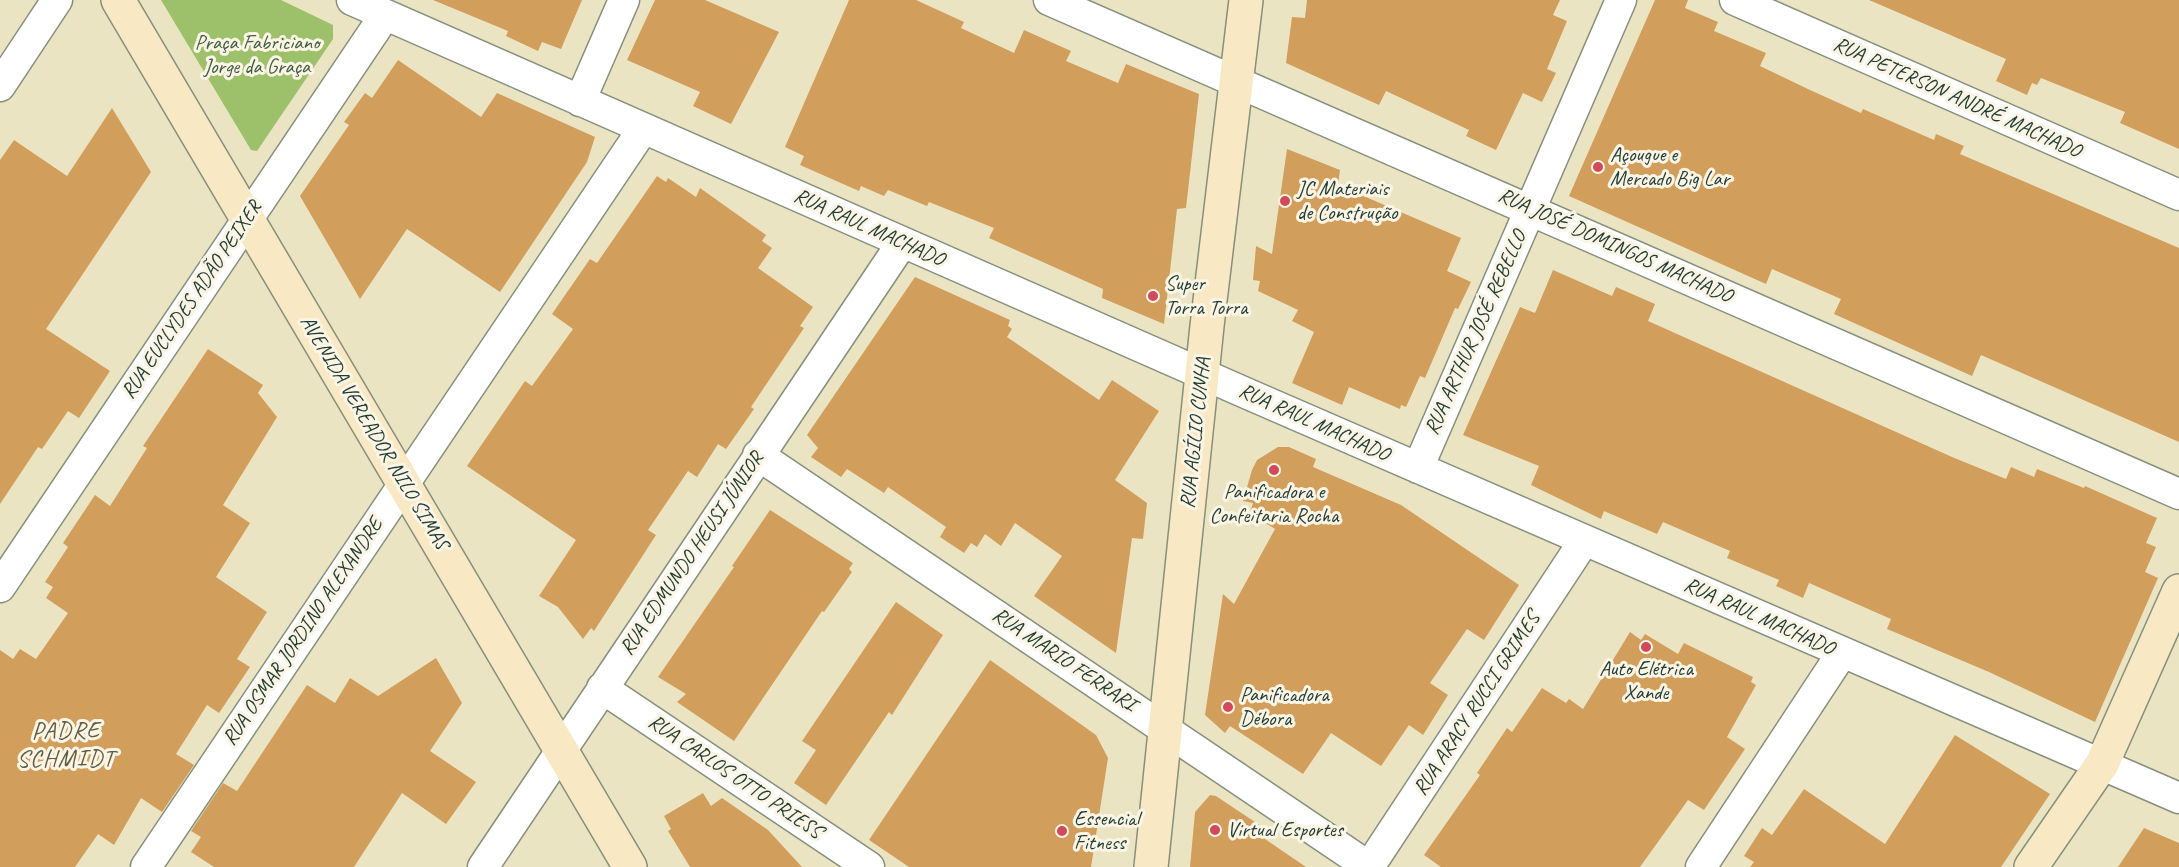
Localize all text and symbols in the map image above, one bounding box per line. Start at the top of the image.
park label: Praça Fabriciano Jorge da Graça [195,30,319,80]
street label: RUA PETERSON ANDRÉ MACHADO [1829,32,2085,164]
place label: Açougue e Mercado Big Lar [1610,142,1729,192]
marker: Açougue e Mercado Big Lar [1591,160,1605,174]
place label: JC Materiais de Construção [1297,176,1397,226]
street label: RUA JOSÉ DOMINGOS MACHADO [1494,183,1736,309]
street label: RUA RAUL MACHADO [790,184,948,272]
marker: JC Materiais de Construção [1278,194,1292,208]
street label: RUA EUCLYDES ADÃO PEIXER [116,196,268,404]
street label: RUA ARTHUR JOSÉ REBELLO [1420,227,1532,439]
place label: Super Torra Torra [1165,271,1247,321]
marker: Super Torra Torra [1146,289,1160,303]
street label: AVENIDA VEREADOR NILO SIMAS [294,311,454,555]
street label: RUA AGÍLIO CUNHA [1176,356,1216,510]
street label: RUA RAUL MACHADO [1235,379,1393,467]
street label: RUA EDMUNDO HEUSI JÚNIOR [615,448,769,660]
marker: Panificadora e Confeitaria Rocha [1267,463,1281,477]
place label: Panificadora e Confeitaria Rocha [1210,479,1338,529]
street label: RUA OSMAR JORDINO ALEXANDRE [217,513,389,751]
street label: RUA RAUL MACHADO [1680,573,1838,661]
street label: RUA MARIO FERRARI [987,603,1141,717]
street label: RUA ARACY RUCCI GRIMES [1408,608,1546,800]
marker: Auto Elétrica Xande [1639,640,1653,654]
place label: Auto Elétrica Xande [1599,656,1693,706]
place label: Panificadora Débora [1240,682,1329,732]
marker: Panificadora Débora [1221,700,1235,714]
street label: RUA CARLOS OTTO PRIESS [643,710,827,844]
district label: PADRE SCHMIDT [17,718,115,774]
place label: Essencial Fitness [1074,806,1139,856]
place label: Virtual Esportes [1227,817,1343,843]
marker: Virtual Esportes [1208,823,1222,837]
marker: Essencial Fitness [1055,824,1069,838]

